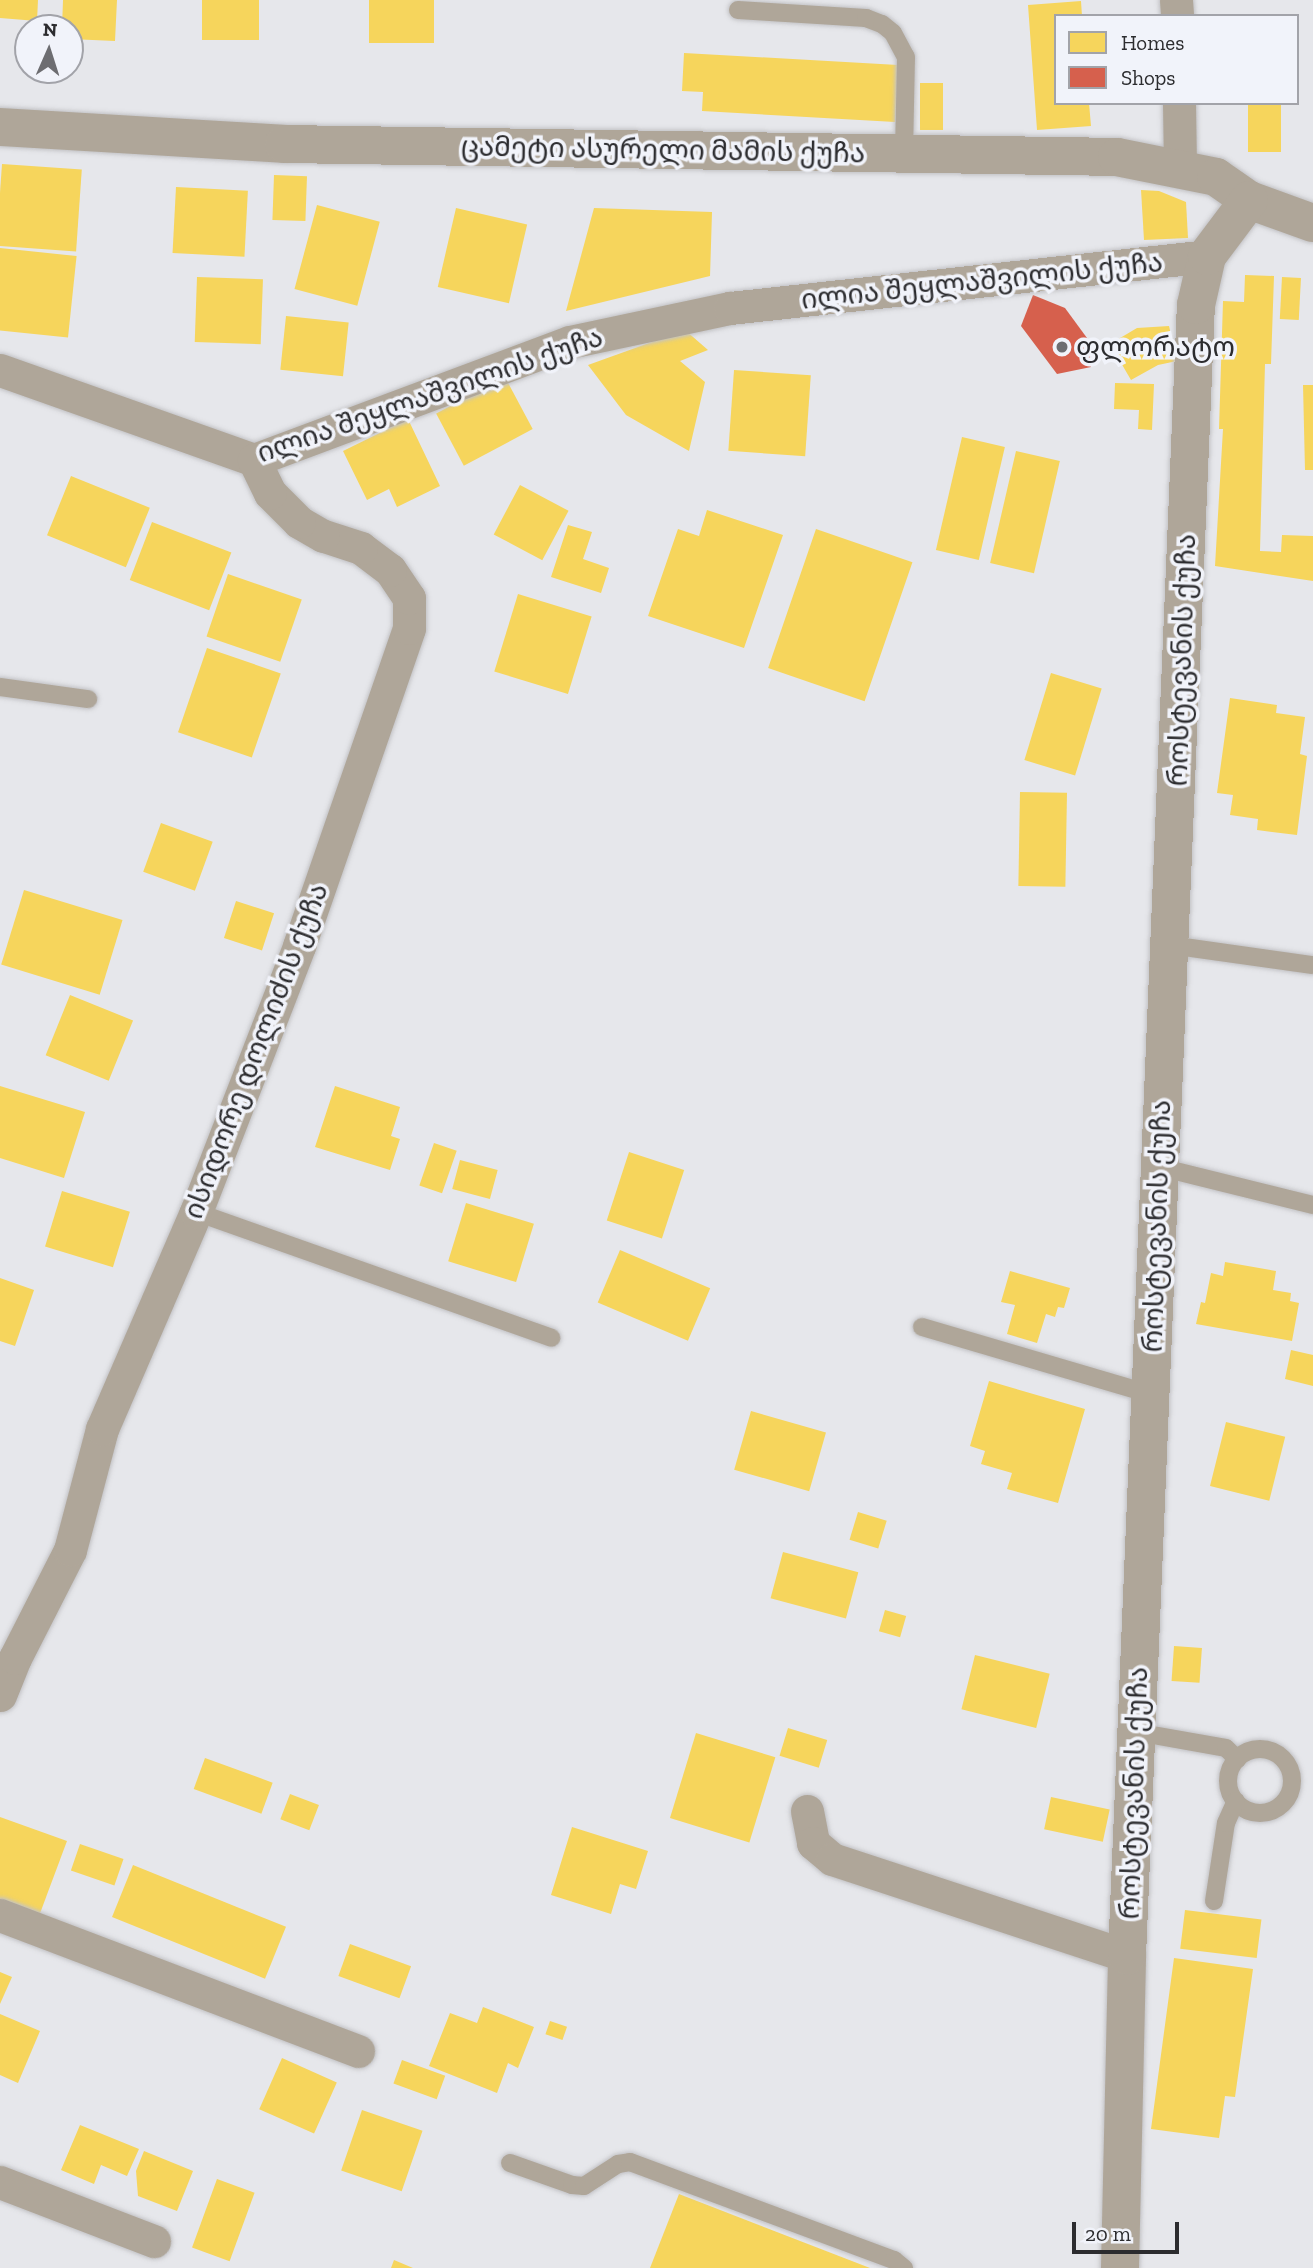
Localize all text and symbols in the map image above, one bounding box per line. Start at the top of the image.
north arrow [14,14,84,84]
legend [1054,14,1299,105]
text: N [42,18,58,41]
text: Homes [1121,30,1184,55]
text: Shops [1121,65,1175,90]
street label: ცამეტი ასურელი მამის ქუჩა [461,130,865,170]
street label: ილია შეყლაშვილის ქუჩა [800,245,1164,317]
street label: ილია შეყლაშვილის ქუჩა [253,320,607,470]
place label: ფლორატო [1076,330,1235,364]
marker: ფლორატო [1054,339,1070,355]
street label: როსტევანის ქუჩა [1161,533,1203,787]
street label: ისიდორე დოლიძის ქუჩა [176,878,336,1224]
street label: როსტევანის ქუჩა [1136,1099,1178,1353]
street label: როსტევანის ქუჩა [1113,1666,1155,1920]
scale bar [1075,2208,1182,2252]
text: 20 m [1085,2221,1131,2246]

